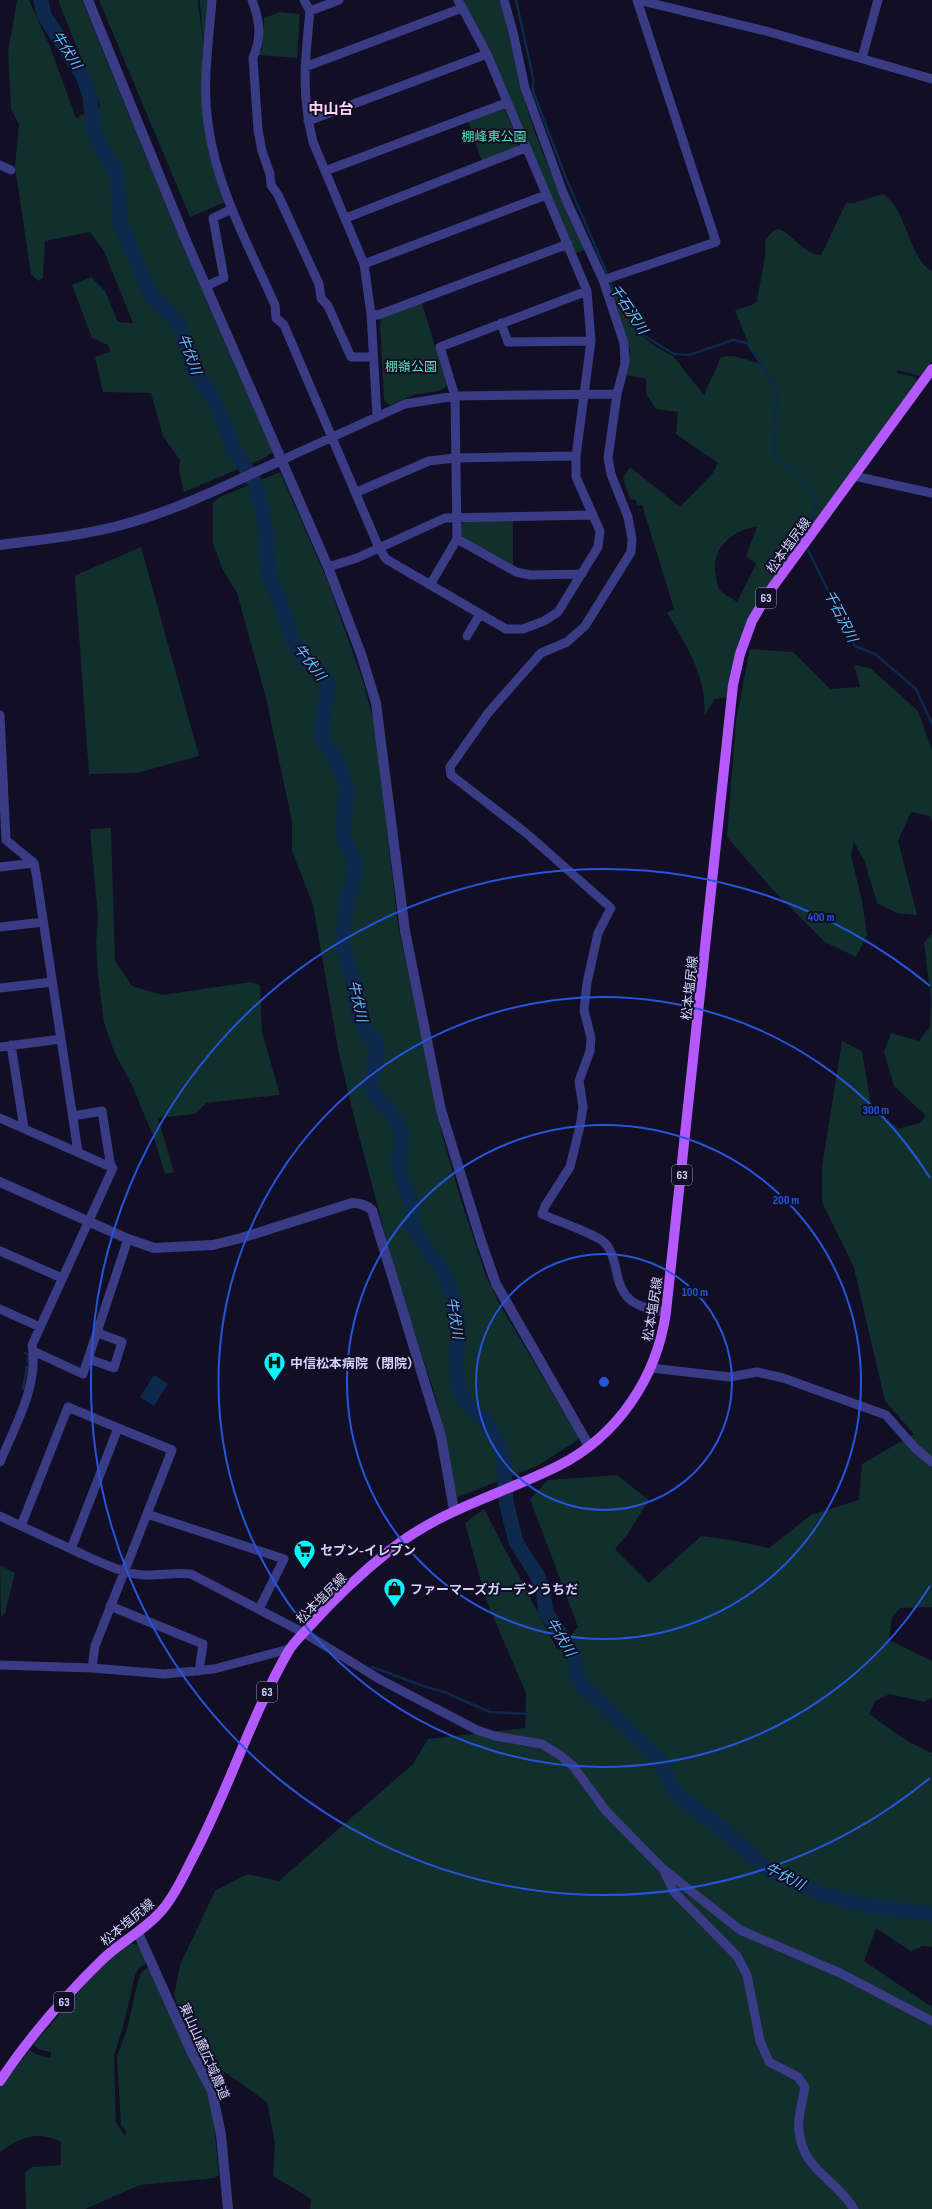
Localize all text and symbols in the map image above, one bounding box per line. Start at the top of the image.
water label: 牛伏川 [48,28,86,74]
district label: 中山台 [308,100,354,119]
park label: 棚峰東公園 [461,129,527,145]
water label: 千石沢川 [606,281,652,339]
water label: 牛伏川 [174,332,206,379]
park label: 棚嶺公園 [385,359,437,375]
street label: 松本塩尻線 [763,515,814,577]
water label: 千石沢川 [820,587,862,647]
road number: 63 [756,588,776,608]
water label: 牛伏川 [290,641,330,686]
text: 400 m [808,910,834,925]
street label: 松本塩尻線 [679,955,701,1021]
water label: 牛伏川 [345,979,371,1025]
text: 300 m [863,1103,889,1118]
road number: 63 [672,1165,692,1185]
text: 200 m [773,1193,799,1208]
street label: 松本塩尻線 [640,1276,666,1343]
text: 100 m [682,1285,708,1300]
water label: 牛伏川 [443,1296,466,1342]
hospital icon: 中信松本病院（閉院） [262,1350,288,1383]
place label: 中信松本病院（閉院） [290,1356,420,1372]
centre of rings [597,1375,611,1389]
supermarket icon: セブン-イレブン [291,1537,317,1570]
place label: セブン-イレブン [320,1543,416,1559]
street label: 松本塩尻線 [293,1570,350,1627]
shop icon: ファーマーズガーデンうちだ [381,1576,407,1609]
place label: ファーマーズガーデンうちだ [410,1582,578,1598]
water label: 牛伏川 [542,1615,580,1661]
road number: 63 [257,1682,277,1702]
water label: 牛伏川 [762,1859,809,1894]
street label: 松本塩尻線 [98,1896,158,1950]
road number: 63 [54,1992,74,2012]
street label: 東山山麓広域農道 [176,2001,233,2102]

